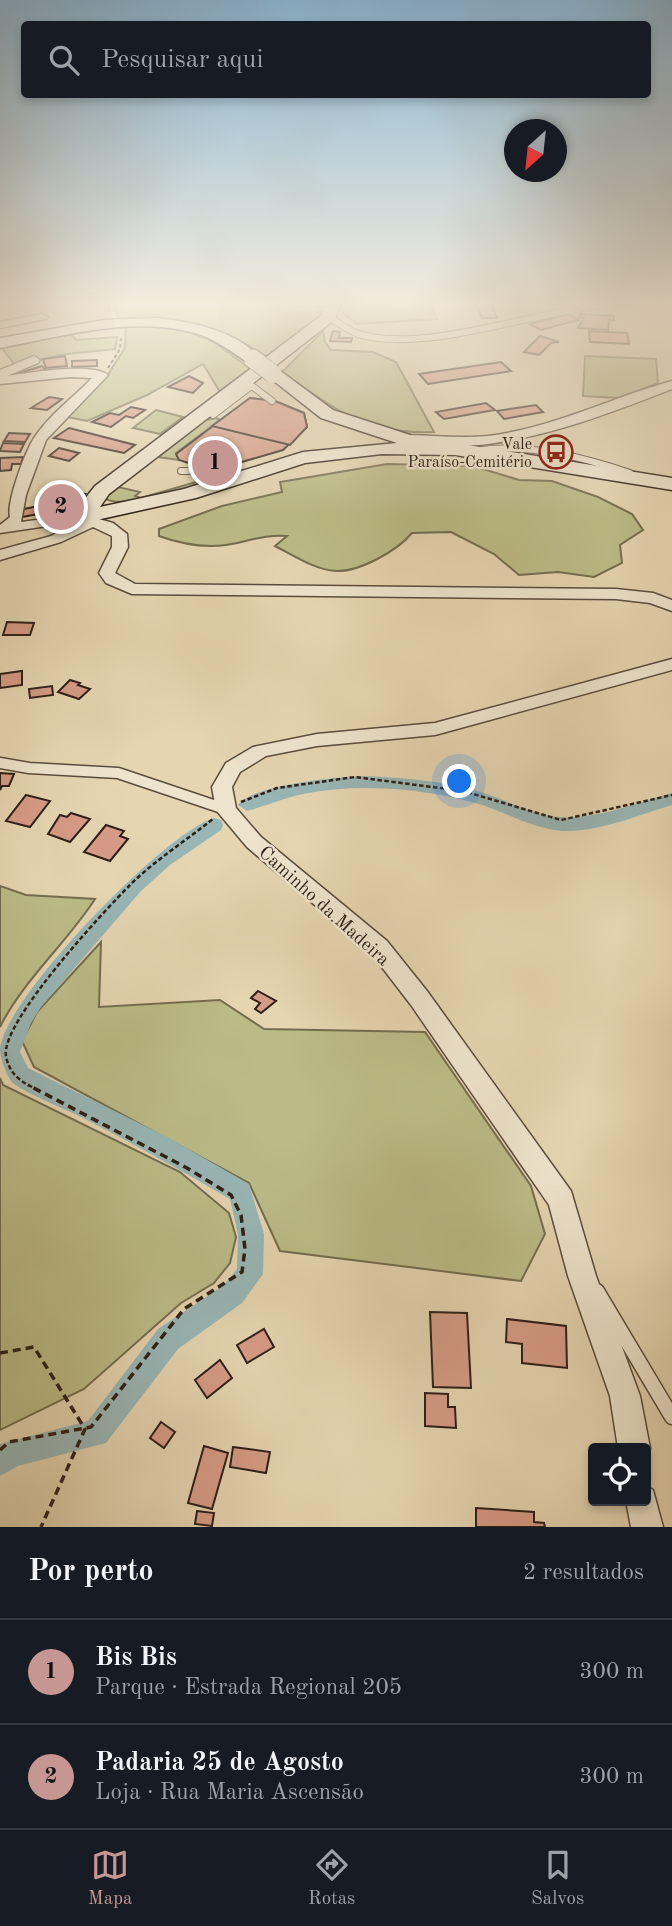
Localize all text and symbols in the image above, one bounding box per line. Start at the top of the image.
search box [21,21,651,98]
icon: search [45,41,83,79]
text: Pesquisar aqui [101,47,263,73]
north arrow [504,119,567,182]
bus stop icon: Vale Paraíso-Cemitério [537,433,575,471]
pin: 1 [192,437,238,489]
place label: Vale Paraíso-Cemitério [407,437,532,471]
pin: 2 [38,481,84,533]
your location [442,764,476,798]
street label: Caminho da Madeira [254,843,393,971]
map controls [588,1443,651,1506]
button: locate [588,1443,651,1506]
text: Por perto [28,1557,154,1587]
text: 2 resultados [523,1561,644,1584]
text: Bis Bis [95,1645,177,1671]
text: 1 [44,1660,58,1683]
text: 300 m [579,1660,644,1683]
text: Parque · Estrada Regional 205 [95,1676,402,1699]
text: Padaria 25 de Agosto [95,1750,344,1776]
text: 2 [44,1765,58,1788]
text: 300 m [579,1765,644,1788]
text: Loja · Rua Maria Ascensão [95,1781,364,1804]
tab: Mapa [88,1846,132,1911]
tab: Rotas [308,1846,355,1911]
tab: Salvos [531,1846,584,1911]

